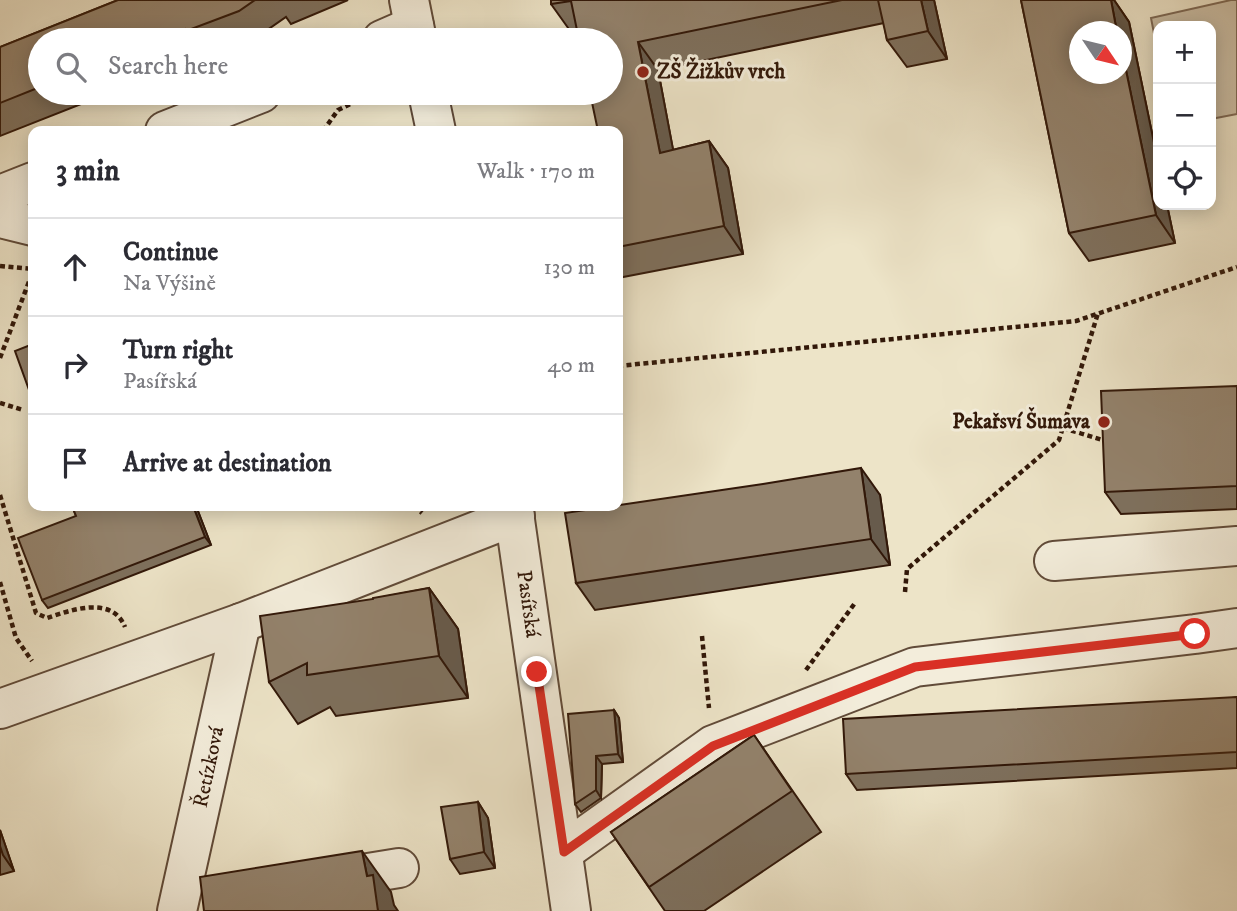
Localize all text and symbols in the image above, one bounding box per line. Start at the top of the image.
north arrow [1069,21,1132,84]
map controls [1153,21,1216,210]
button: + [1153,21,1216,84]
search box [28,28,623,105]
icon: search [52,48,90,86]
text: Search here [108,50,228,83]
place label: ZŠ Žižkův vrch [657,57,786,85]
marker: ZŠ Žižkův vrch [635,64,651,80]
button: − [1153,84,1216,147]
button: locate [1153,147,1216,210]
text: 3 min [56,153,120,190]
text: Walk · 170 m [477,157,595,186]
text: Continue [123,236,218,269]
icon: ahead [56,248,94,286]
text: 130 m [543,253,595,282]
text: Na Výšině [123,269,216,298]
text: Turn right [123,334,233,367]
icon: right [56,346,94,384]
text: 40 m [547,351,595,380]
text: Pasířská [123,367,197,396]
place label: Pekařsví Šumava [952,407,1091,435]
marker: Pekařsví Šumava [1096,414,1112,430]
icon: arrive [56,444,94,482]
text: Arrive at destination [123,447,332,480]
street label: Pasířská [510,569,546,639]
route start [1179,618,1210,649]
route end [521,656,552,687]
street label: Řetízková [187,724,230,810]

